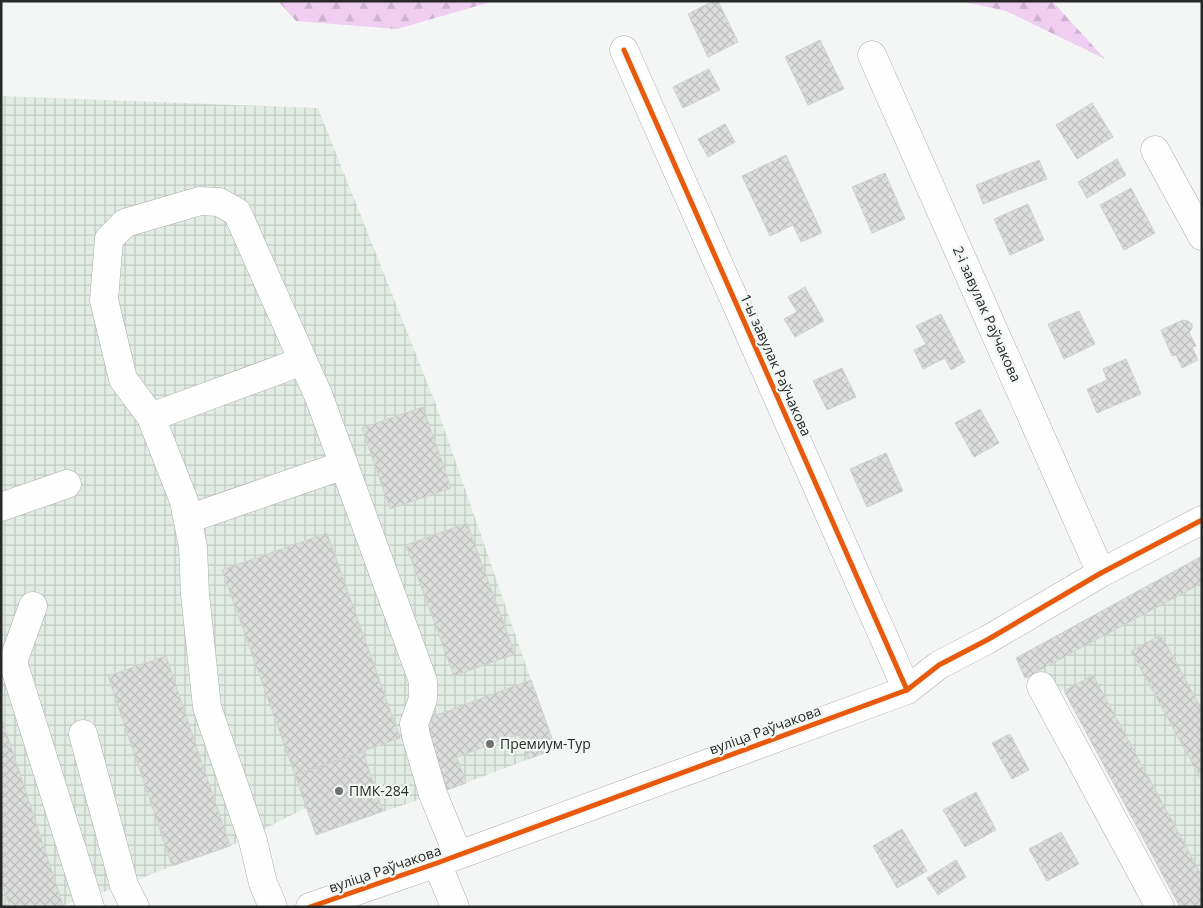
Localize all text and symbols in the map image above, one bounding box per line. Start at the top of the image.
street label: 2-і завулак Раўчакова [949,243,1026,385]
street label: 1-ы завулак Раўчакова [736,291,816,439]
street label: вуліца Раўчакова [706,700,823,759]
place label: Премиум-Тур [500,734,591,753]
marker: Премиум-Тур [484,738,496,750]
place label: ПМК-284 [349,781,409,800]
marker: ПМК-284 [333,785,345,797]
street label: вуліца Раўчакова [326,840,444,897]

